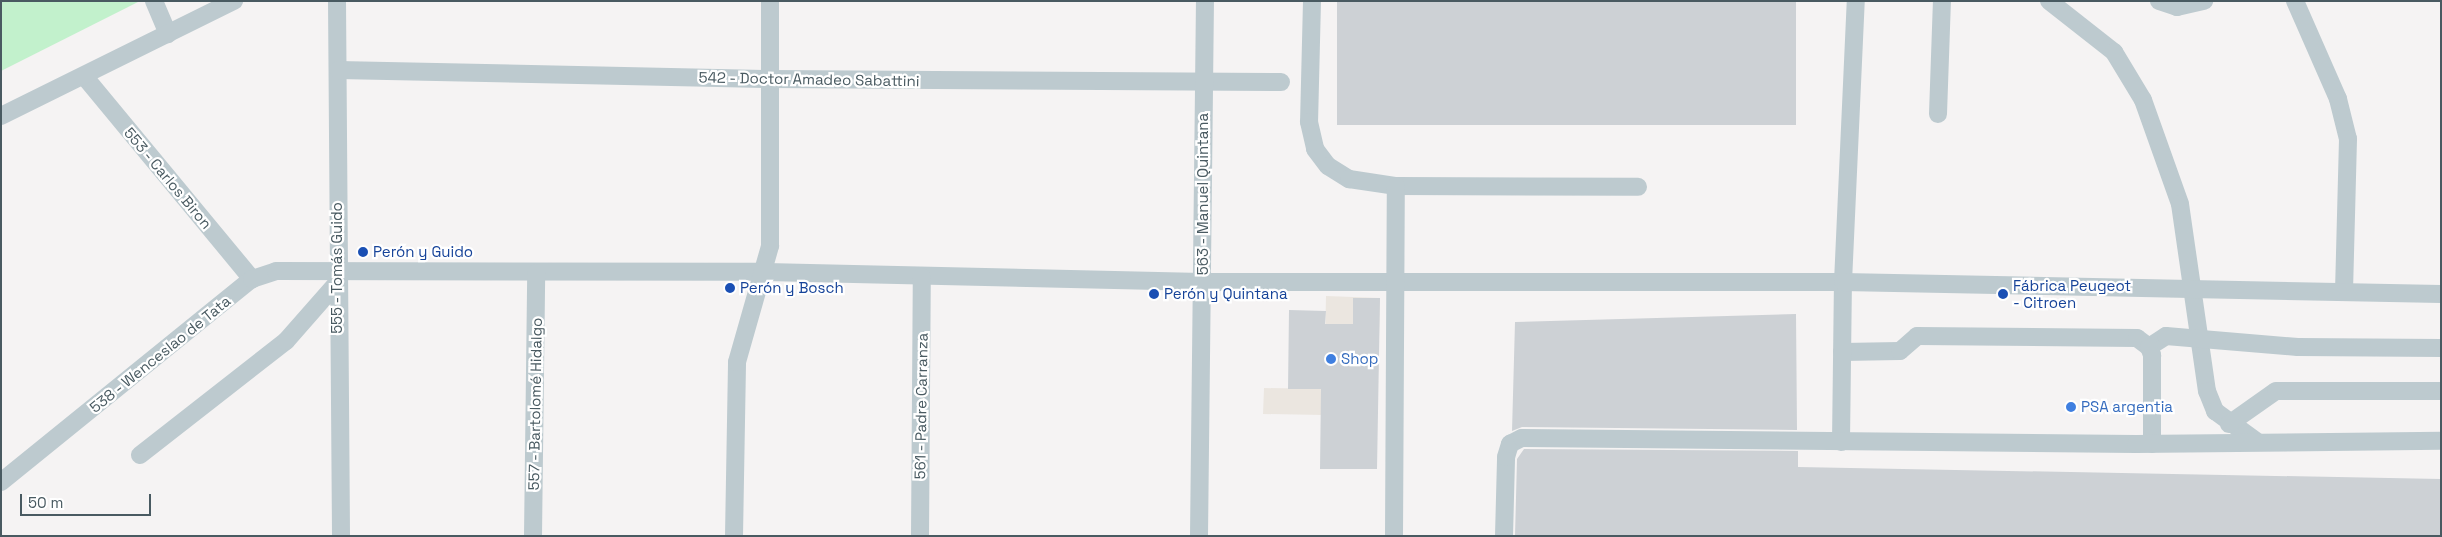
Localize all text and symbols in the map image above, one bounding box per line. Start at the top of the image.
street label: 542 - Doctor Amadeo Sabattini [698,68,920,90]
street label: 563 - Manuel Quintana [1194,112,1212,276]
street label: 553 - Carlos Biron [120,123,216,233]
street label: 555 - Tomás Guido [328,202,346,334]
place label: Perón y Guido [373,243,473,261]
marker: Perón y Guido [357,246,369,258]
place label: Fábrica Peugeot - Citroen [2013,276,2131,311]
place label: Perón y Bosch [740,279,844,297]
marker: Perón y Bosch [724,282,736,294]
place label: Perón y Quintana [1164,285,1288,303]
marker: Perón y Quintana [1148,288,1160,300]
marker: Fábrica Peugeot - Citroen [1997,288,2009,300]
street label: 538 - Wenceslao de Tata [85,291,235,417]
street label: 557 - Bartolomé Hidalgo [524,317,546,491]
street label: 561 - Padre Carranza [911,332,931,480]
place label: Shop [1341,350,1378,368]
marker: Shop [1325,353,1337,365]
place label: PSA argentia [2081,398,2173,416]
marker: PSA argentia [2065,401,2077,413]
scale bar [22,484,154,516]
text: 50 m [28,493,63,512]

